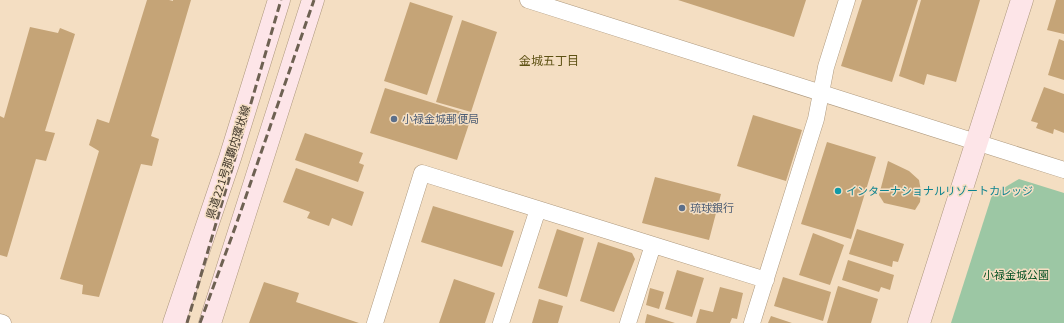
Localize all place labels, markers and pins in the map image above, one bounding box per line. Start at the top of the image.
place label: 小禄金城郵便局 [402,112,479,126]
marker: 小禄金城郵便局 [389,114,399,124]
place label: インターナショナルリゾートカレッジ [846,184,1033,198]
marker: インターナショナルリゾートカレッジ [833,186,843,196]
place label: 琉球銀行 [690,201,734,215]
marker: 琉球銀行 [677,203,687,213]

